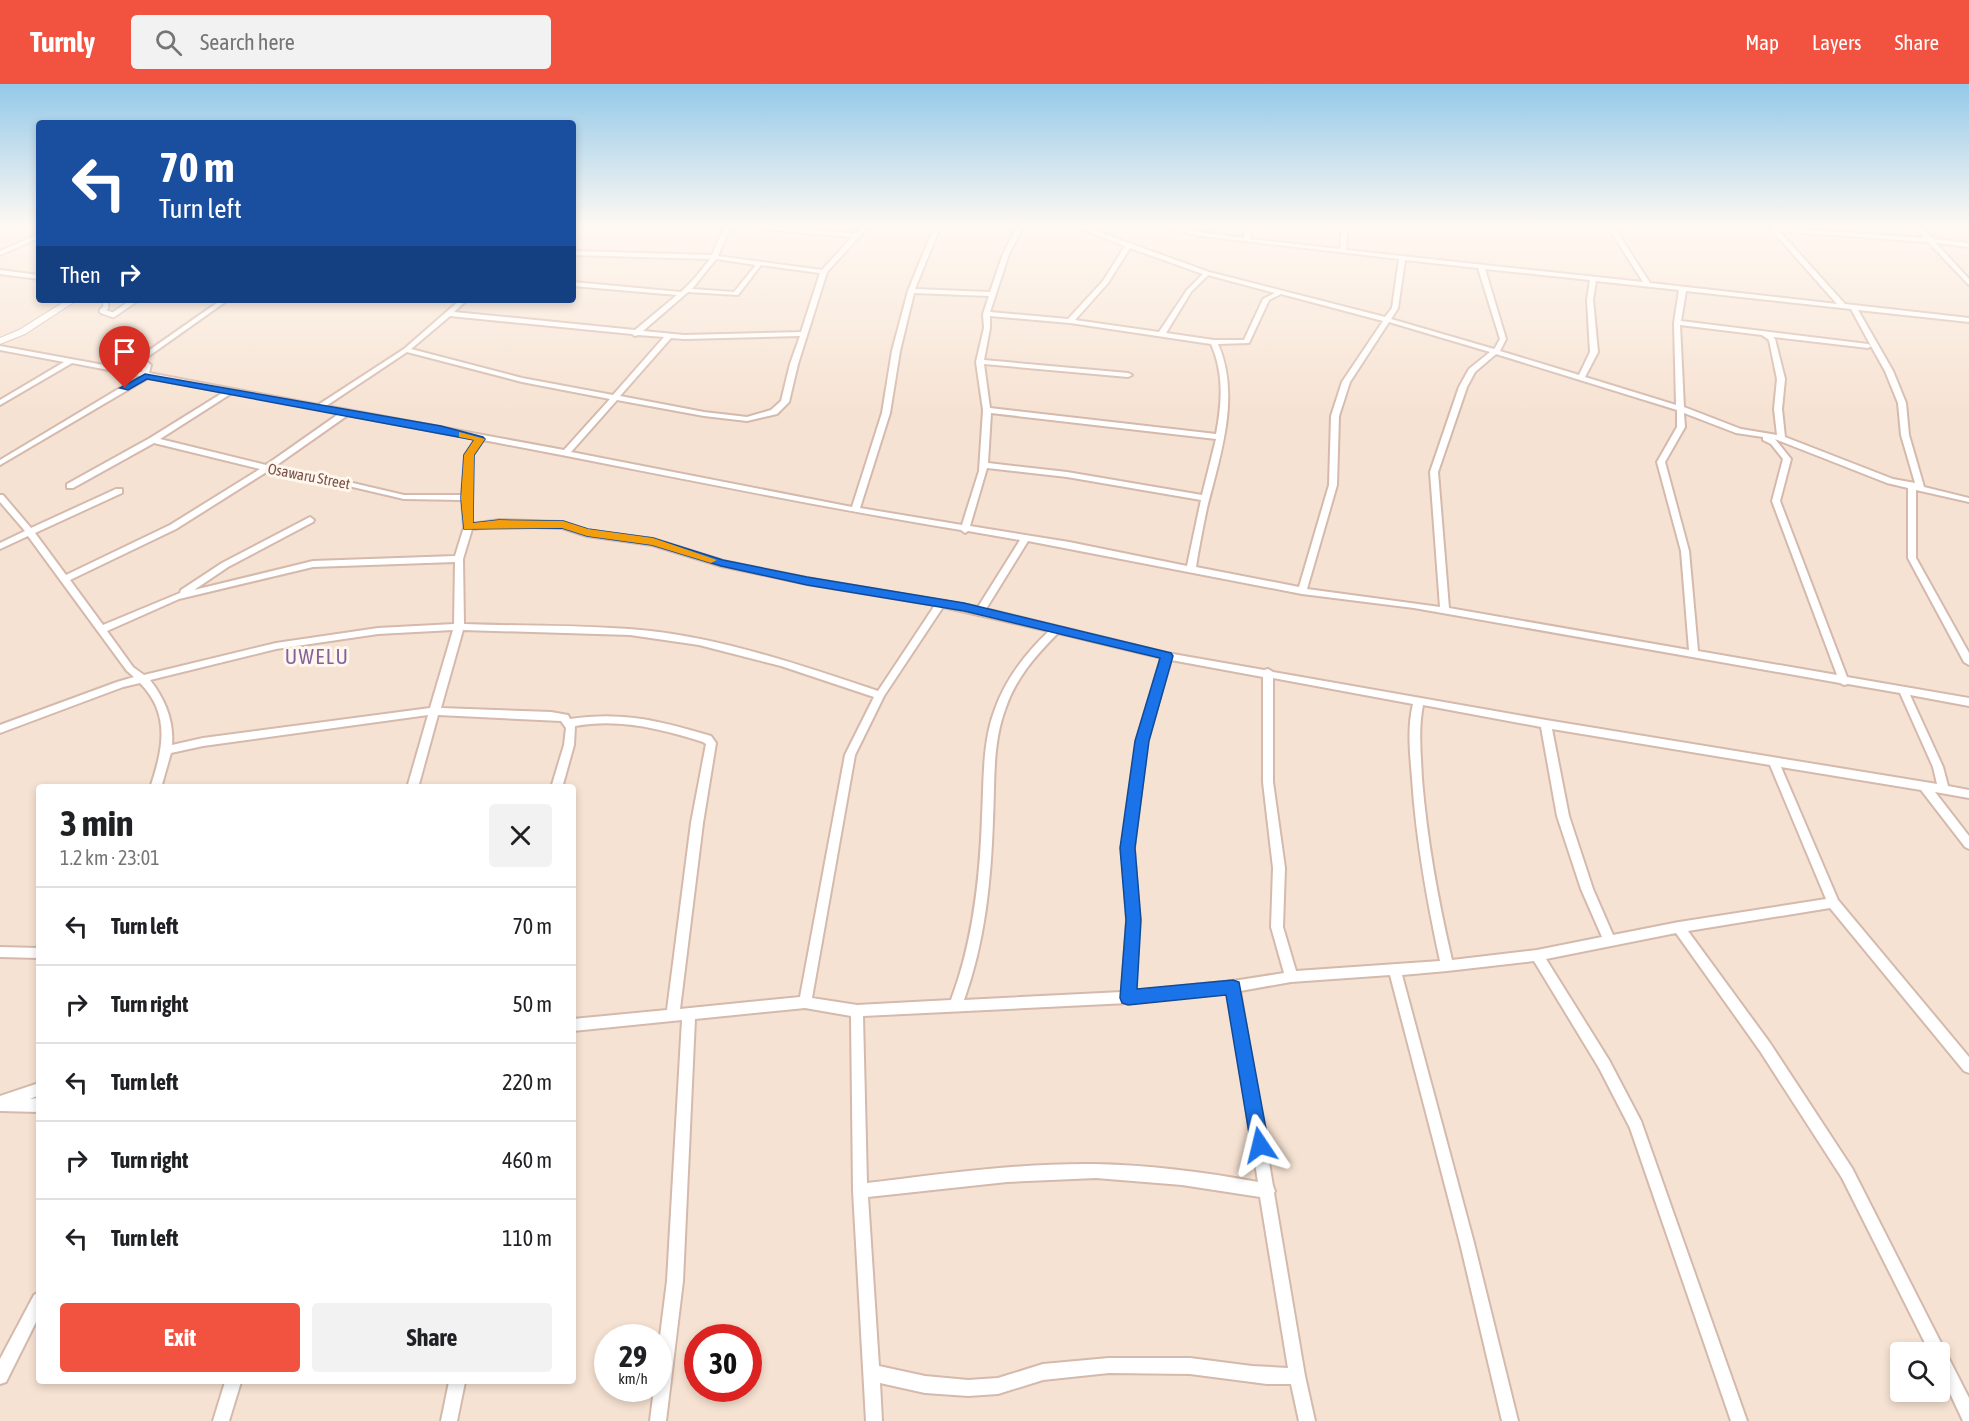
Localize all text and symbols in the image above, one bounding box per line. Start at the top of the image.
search box [131,15,551,69]
text: Turnly [30,26,95,58]
icon: search [152,26,185,59]
text: Search here [200,29,295,55]
text: Map [1745,30,1779,54]
text: Layers [1812,30,1862,54]
text: Share [1895,30,1939,54]
text: 70 m [159,143,234,191]
icon: left [60,144,138,222]
text: Turn left [159,193,242,224]
icon: right [113,258,146,291]
text: Then [60,262,101,288]
pin [99,326,150,388]
icon: arrive [108,335,141,368]
street label: Osawaru Street [266,460,352,492]
district label: UWELU [285,644,349,668]
text: 3 min [60,802,134,844]
button: close [489,804,552,867]
text: 1.2 km · 23:01 [60,846,160,869]
icon: left [60,910,93,943]
text: Turn left [111,913,178,939]
text: 70 m [512,913,552,939]
icon: right [60,988,93,1021]
text: Turn right [111,991,188,1017]
text: 50 m [512,991,552,1017]
icon: left [60,1066,93,1099]
text: Turn left [111,1069,178,1095]
text: 220 m [502,1069,552,1095]
position arrow [1228,1113,1292,1177]
icon: right [60,1144,93,1177]
text: Turn right [111,1147,188,1173]
text: 460 m [502,1147,552,1173]
icon: left [60,1222,93,1255]
text: Turn left [111,1225,178,1251]
text: 110 m [502,1225,552,1251]
button: Exit [60,1303,300,1372]
button: Share [312,1303,552,1372]
speed limit sign: 30 [684,1324,762,1402]
text: 29 [619,1339,647,1373]
map controls [1890,1342,1950,1402]
button: search [1890,1342,1950,1402]
text: km/h [618,1370,648,1387]

